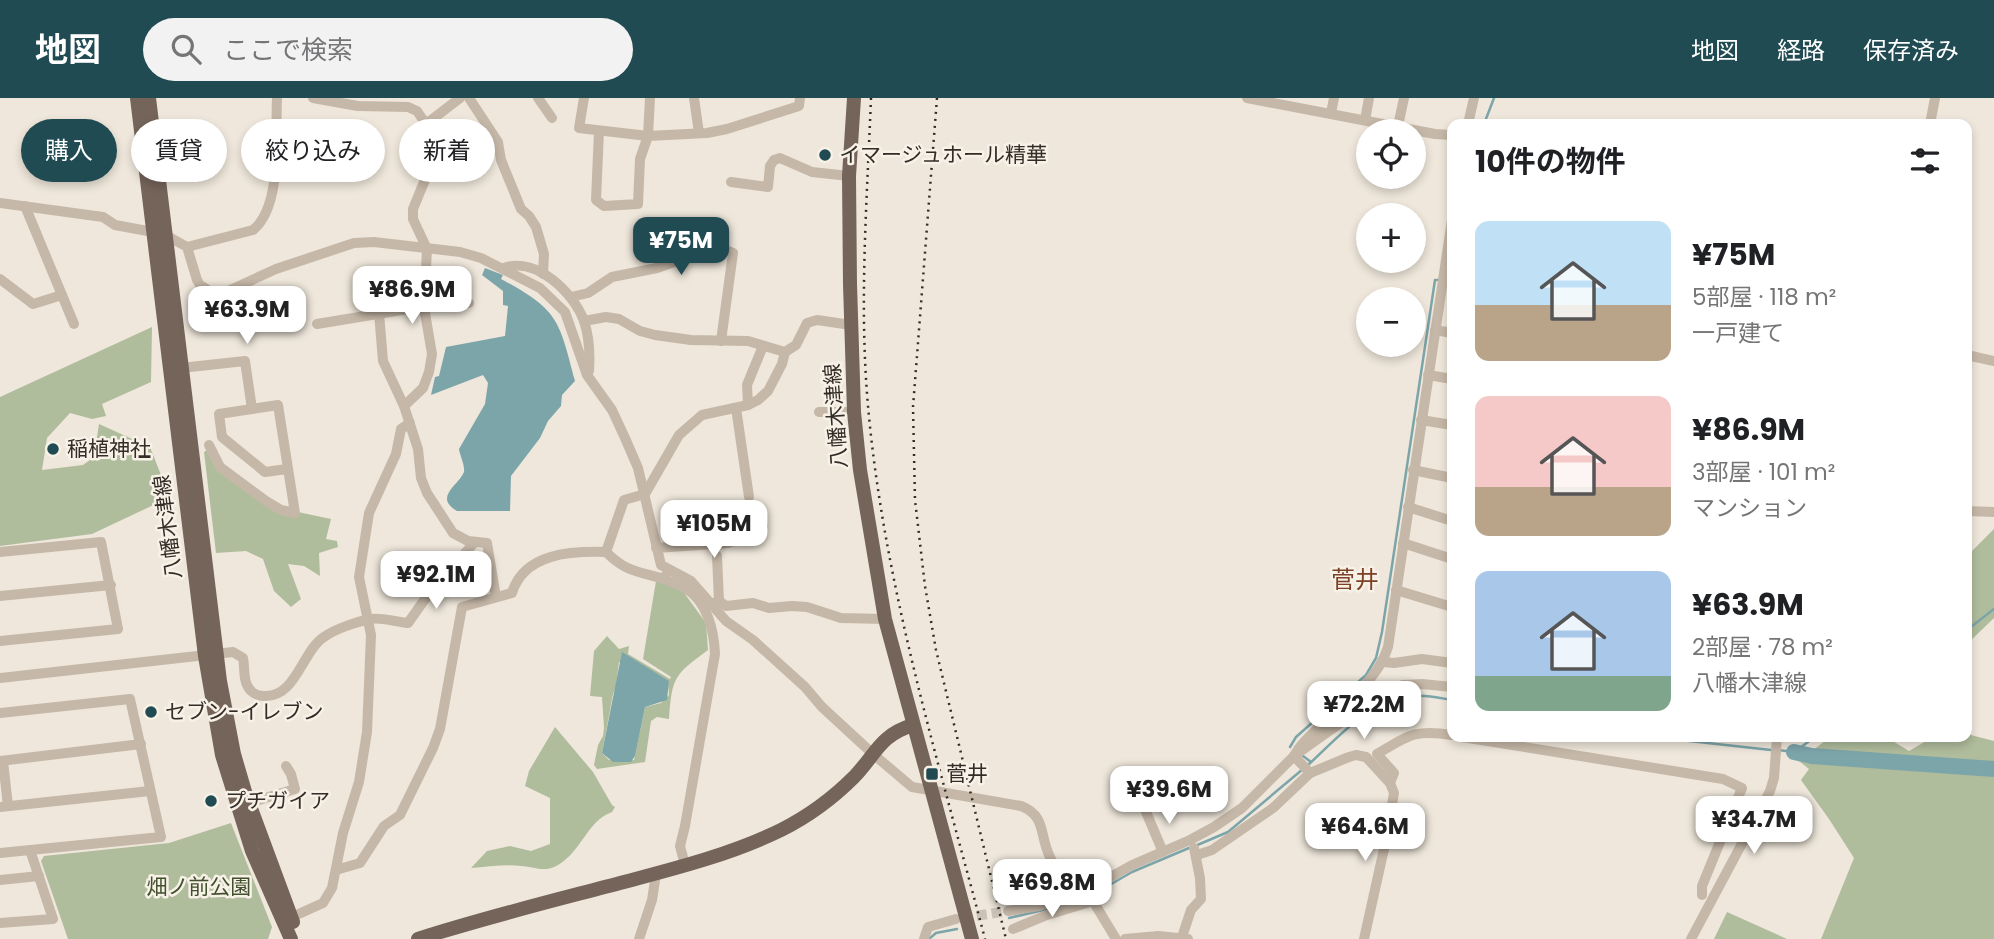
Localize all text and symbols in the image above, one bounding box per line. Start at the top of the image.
search box [143,18,633,81]
text: 地図 [35,26,101,73]
icon: search [167,30,205,68]
text: ここで検索 [223,32,353,68]
text: 地図 [1691,34,1739,67]
text: 経路 [1777,34,1825,67]
text: 保存済み [1863,34,1959,67]
chip: 購入 [21,119,117,182]
chip: 賃貸 [131,119,227,182]
chip: 絞り込み [241,119,385,182]
chip: 新着 [399,119,495,182]
map controls [1356,119,1426,357]
button: locate [1356,119,1426,189]
place label: イマージュホール精華 [839,140,1047,169]
text: 10件の物件 [1475,140,1626,183]
icon: filters [1906,142,1944,180]
marker: イマージュホール精華 [817,147,833,163]
button: + [1356,203,1426,273]
pin: ¥75M [640,218,722,277]
text: ¥75M [649,224,713,256]
text: ¥75M [1692,233,1775,276]
icon: home [1531,249,1615,333]
pin: ¥86.9M [355,266,469,326]
text: ¥86.9M [369,273,455,305]
text: 5部屋 · 118 m² [1692,281,1836,313]
pin: ¥63.9M [190,286,304,346]
button: − [1356,287,1426,357]
text: ¥63.9M [204,293,290,325]
text: 一戸建て [1692,317,1784,349]
street label: 八幡木津線 [817,363,854,469]
text: ¥86.9M [1692,408,1805,451]
icon: home [1531,424,1615,508]
place label: 稲植神社 [67,434,151,463]
marker: 稲植神社 [45,441,61,457]
text: 3部屋 · 101 m² [1692,456,1835,488]
street label: 八幡木津線 [147,473,188,581]
text: マンション [1692,492,1807,524]
pin: ¥105M [665,500,763,560]
text: ¥105M [676,507,752,539]
pin: ¥92.1M [379,552,493,611]
text: ¥92.1M [397,558,475,590]
district label: 菅井 [1331,563,1379,596]
text: ¥63.9M [1692,583,1804,626]
icon: home [1531,599,1615,683]
text: 2部屋 · 78 m² [1692,631,1833,663]
text: 八幡木津線 [1692,667,1807,699]
pin: ¥72.2M [1307,682,1421,741]
text: ¥72.2M [1323,688,1405,720]
place label: セブン-イレブン [165,697,324,726]
marker: セブン-イレブン [143,704,159,720]
place label: 菅井 [946,759,988,788]
marker: 菅井 [924,766,940,782]
pin: ¥39.6M [1112,766,1226,826]
text: ¥39.6M [1126,773,1212,805]
place label: プチガイア [225,786,330,815]
marker: プチガイア [203,793,219,809]
pin: ¥34.7M [1697,796,1811,856]
text: ¥34.7M [1712,803,1796,835]
pin: ¥64.6M [1308,804,1422,863]
text: ¥64.6M [1321,810,1409,842]
pin: ¥69.8M [995,860,1109,919]
text: ¥69.8M [1009,866,1095,898]
park label: 畑ノ前公園 [147,872,252,901]

